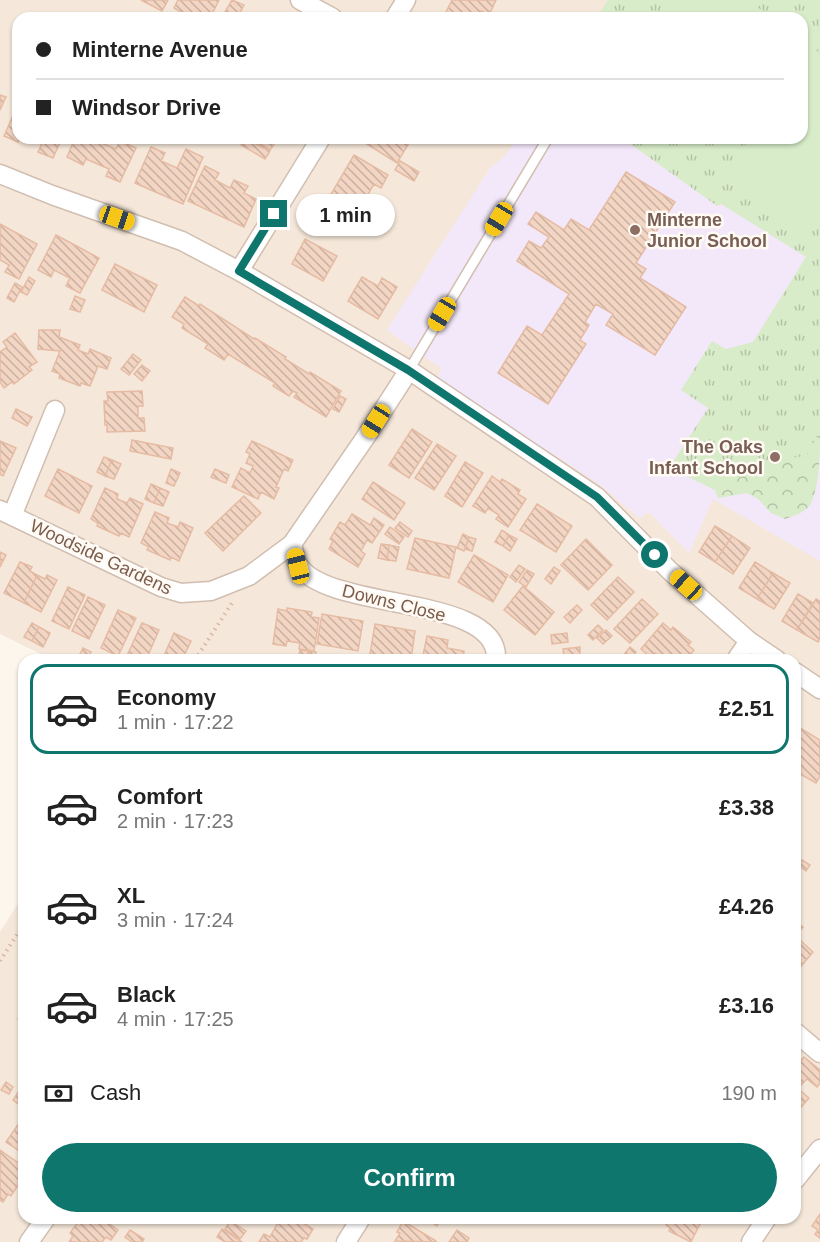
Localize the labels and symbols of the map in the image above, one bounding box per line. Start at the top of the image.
callout: 1 min [295,193,394,235]
car [482,199,516,239]
route end [260,200,287,227]
car [97,204,137,232]
place label: Minterne Junior School [647,210,767,251]
marker: Minterne Junior School [628,223,642,237]
car [425,294,459,334]
car [359,401,393,441]
place label: The Oaks Infant School [649,437,763,478]
marker: The Oaks Infant School [768,450,782,464]
street label: Woodside Gardens [27,515,175,599]
route start [641,541,668,568]
car [285,546,311,586]
car [667,566,705,604]
street label: Downs Close [340,580,448,626]

